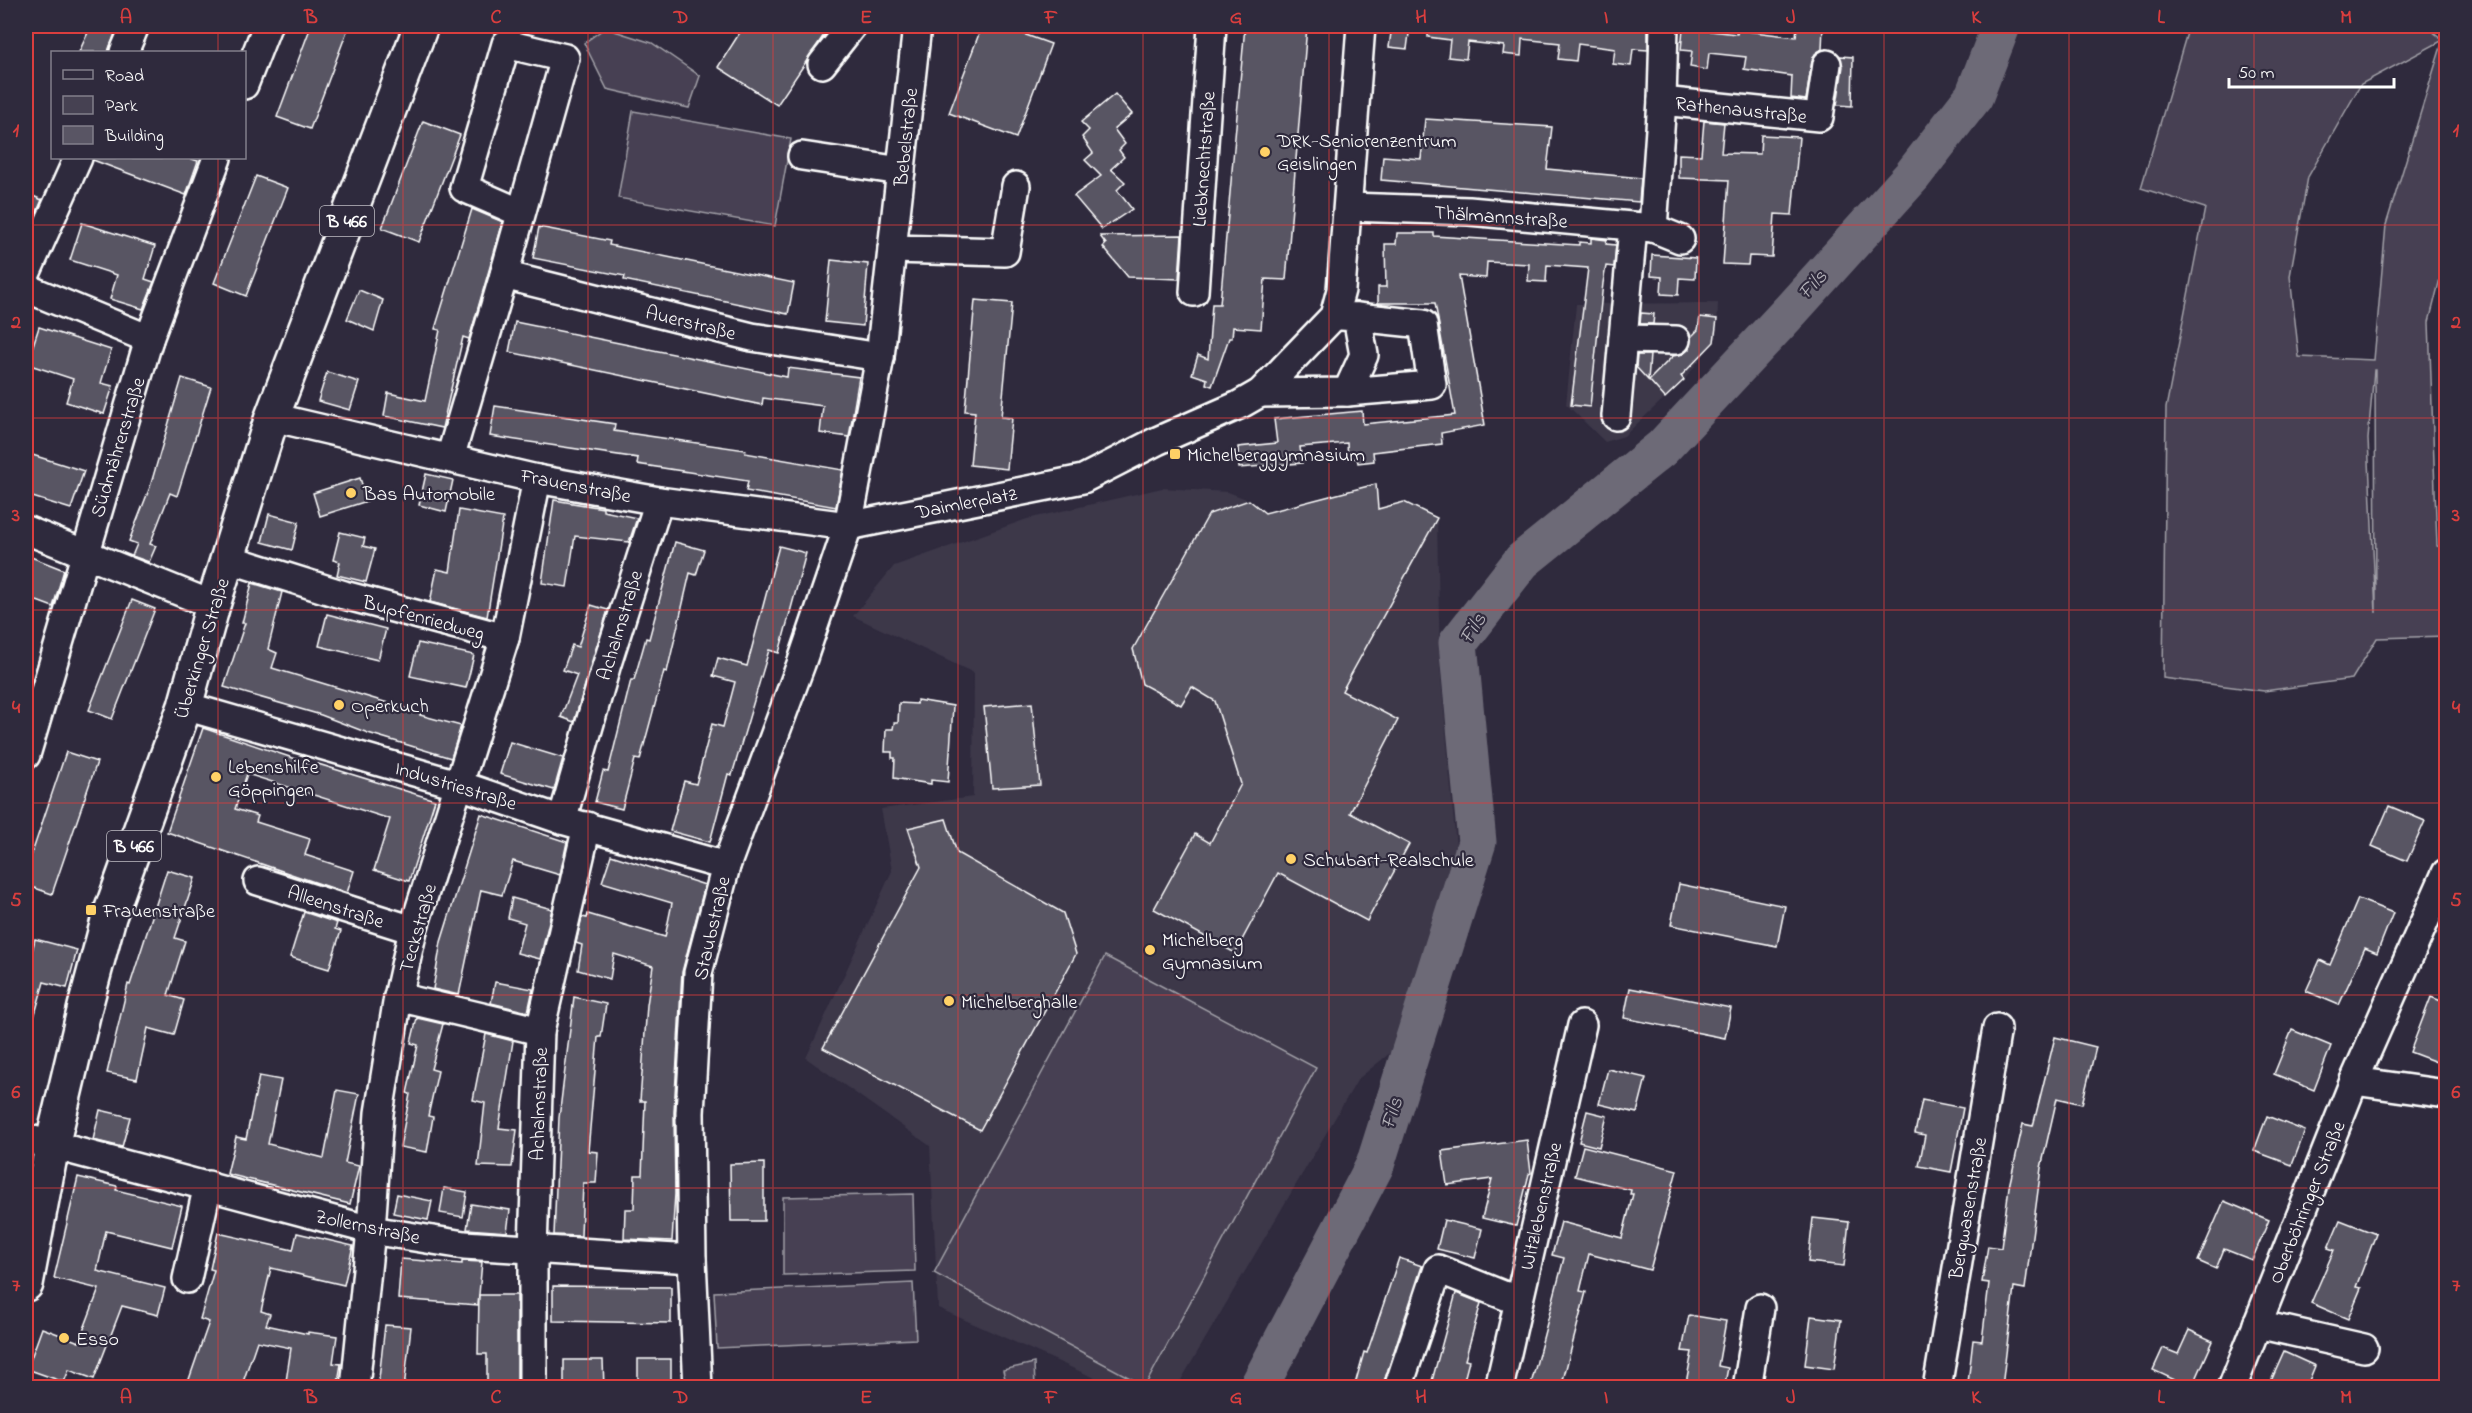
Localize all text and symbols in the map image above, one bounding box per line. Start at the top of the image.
text: A [120,4,132,33]
text: B [303,4,318,33]
text: C [491,4,502,33]
text: D [673,4,688,33]
text: E [860,4,872,33]
text: F [1044,4,1058,33]
text: G [1230,4,1243,33]
text: H [1415,4,1427,33]
text: I [1604,4,1609,33]
text: J [1786,4,1796,33]
text: K [1971,4,1982,33]
text: L [2157,4,2165,33]
text: M [2340,4,2352,33]
legend [51,51,246,159]
scale bar [2229,51,2394,89]
text: 50 m [2238,61,2275,87]
text: Road [105,64,144,90]
street label: Bebelstraße [888,87,927,189]
street label: Liebknechtstraße [1186,90,1225,228]
street label: Rathenaustraße [1673,90,1808,133]
text: Park [105,94,138,120]
text: 1 [13,117,20,146]
text: 1 [2453,117,2460,146]
text: Building [104,124,164,151]
place label: DRK-Seniorenzentrum Geislingen [1276,128,1456,181]
marker: DRK-Seniorenzentrum Geislingen [1258,145,1272,159]
street label: Thälmannstraße [1433,199,1569,238]
road number: B 466 [320,206,374,236]
water label: Fils [1792,263,1835,307]
street label: Auerstraße [642,299,739,350]
text: 2 [10,309,21,338]
text: 2 [2450,309,2461,338]
street label: Südmährerstraße [84,374,155,521]
place label: Michelberggymnasium [1187,442,1365,472]
marker: Michelberggymnasium [1168,447,1182,461]
street label: Frauenstraße [517,462,633,512]
street label: Daimlerplatz [912,480,1020,529]
place label: Bas Automobile [362,481,495,510]
marker: Bas Automobile [344,486,358,500]
text: 3 [11,502,20,531]
text: 3 [2451,502,2460,531]
street label: Achalmstraße [591,567,652,684]
street label: Überkinger Straße [168,575,240,723]
street label: Bupfenriedweg [358,589,487,651]
water label: Fils [1452,607,1495,651]
place label: Operkuch [351,693,429,722]
text: 4 [12,694,21,723]
text: 4 [2452,694,2461,723]
marker: Operkuch [332,698,346,712]
place label: Lebenshilfe Göppingen [228,754,319,807]
street label: Industriestraße [391,755,520,820]
marker: Lebenshilfe Göppingen [209,770,223,784]
road number: B 466 [107,831,161,861]
place label: Schubart-Realschule [1303,847,1474,876]
marker: Schubart-Realschule [1284,852,1298,866]
street label: Staubstraße [687,874,739,983]
street label: Alleenstraße [283,879,387,938]
street label: Teckstraße [393,881,446,977]
text: 5 [10,887,22,916]
text: 5 [2450,887,2462,916]
place label: Frauenstraße [102,898,215,927]
marker: Frauenstraße [84,903,98,917]
place label: Michelberg Gymnasium [1162,927,1263,979]
marker: Michelberg Gymnasium [1143,943,1157,957]
place label: Michelberghalle [961,989,1077,1019]
marker: Michelberghalle [942,994,956,1008]
street label: Achalmstraße [524,1047,557,1161]
text: 6 [12,1079,21,1108]
text: 6 [2452,1079,2461,1108]
water label: Fils [1374,1094,1412,1133]
street label: Oberböhringer Straße [2262,1117,2355,1289]
street label: Bergwasenstraße [1943,1135,1997,1283]
street label: Witzlebenstraße [1514,1140,1571,1273]
street label: Zollernstraße [313,1203,422,1254]
text: 7 [12,1272,21,1301]
text: 7 [2452,1272,2461,1301]
place label: Esso [76,1326,119,1355]
marker: Esso [57,1331,71,1345]
text: A [120,1384,132,1413]
text: B [303,1384,318,1413]
text: C [491,1384,502,1413]
text: D [673,1384,688,1413]
text: E [860,1384,872,1413]
text: F [1044,1384,1058,1413]
text: G [1230,1384,1243,1413]
text: H [1415,1384,1427,1413]
text: I [1604,1384,1609,1413]
text: J [1786,1384,1796,1413]
text: K [1971,1384,1982,1413]
text: L [2157,1384,2165,1413]
text: M [2340,1384,2352,1413]

